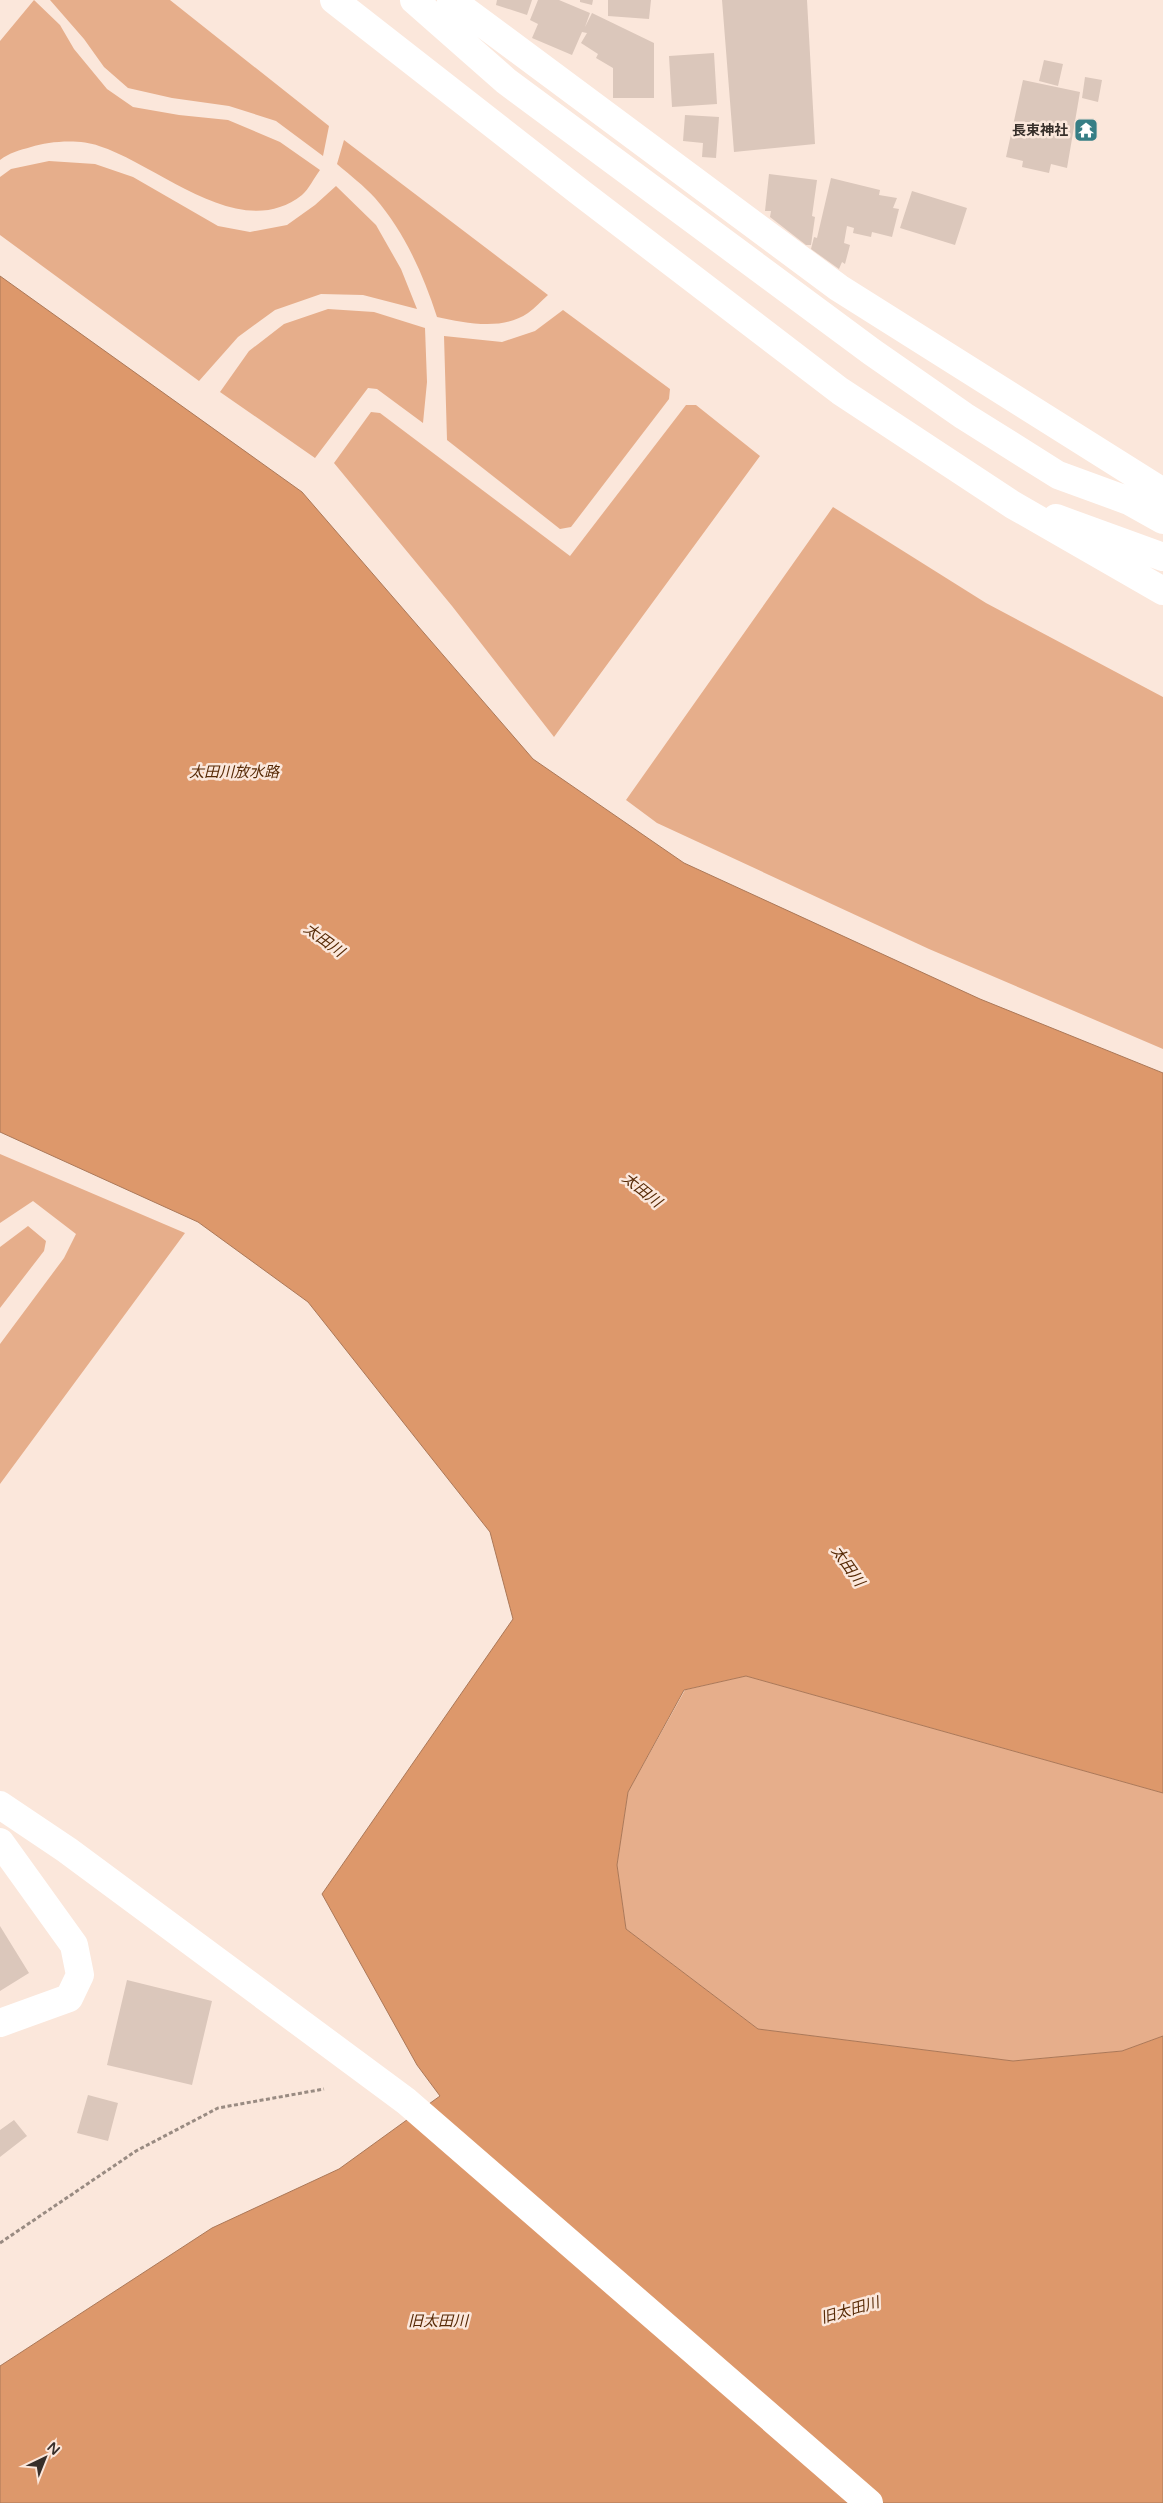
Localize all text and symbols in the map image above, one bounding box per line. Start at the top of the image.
temple icon: 長束神社 [1073,117,1099,143]
place label: 長束神社 [1012,122,1068,139]
water label: 太田川放水路 [189,763,281,781]
water label: 太田川 [301,919,349,962]
water label: 太田川 [619,1169,667,1212]
water label: 太田川 [828,1542,869,1591]
water label: 旧太田川 [819,2293,883,2327]
water label: 旧太田川 [408,2312,470,2330]
north arrow [20,2433,70,2483]
text: N [44,2439,63,2459]

